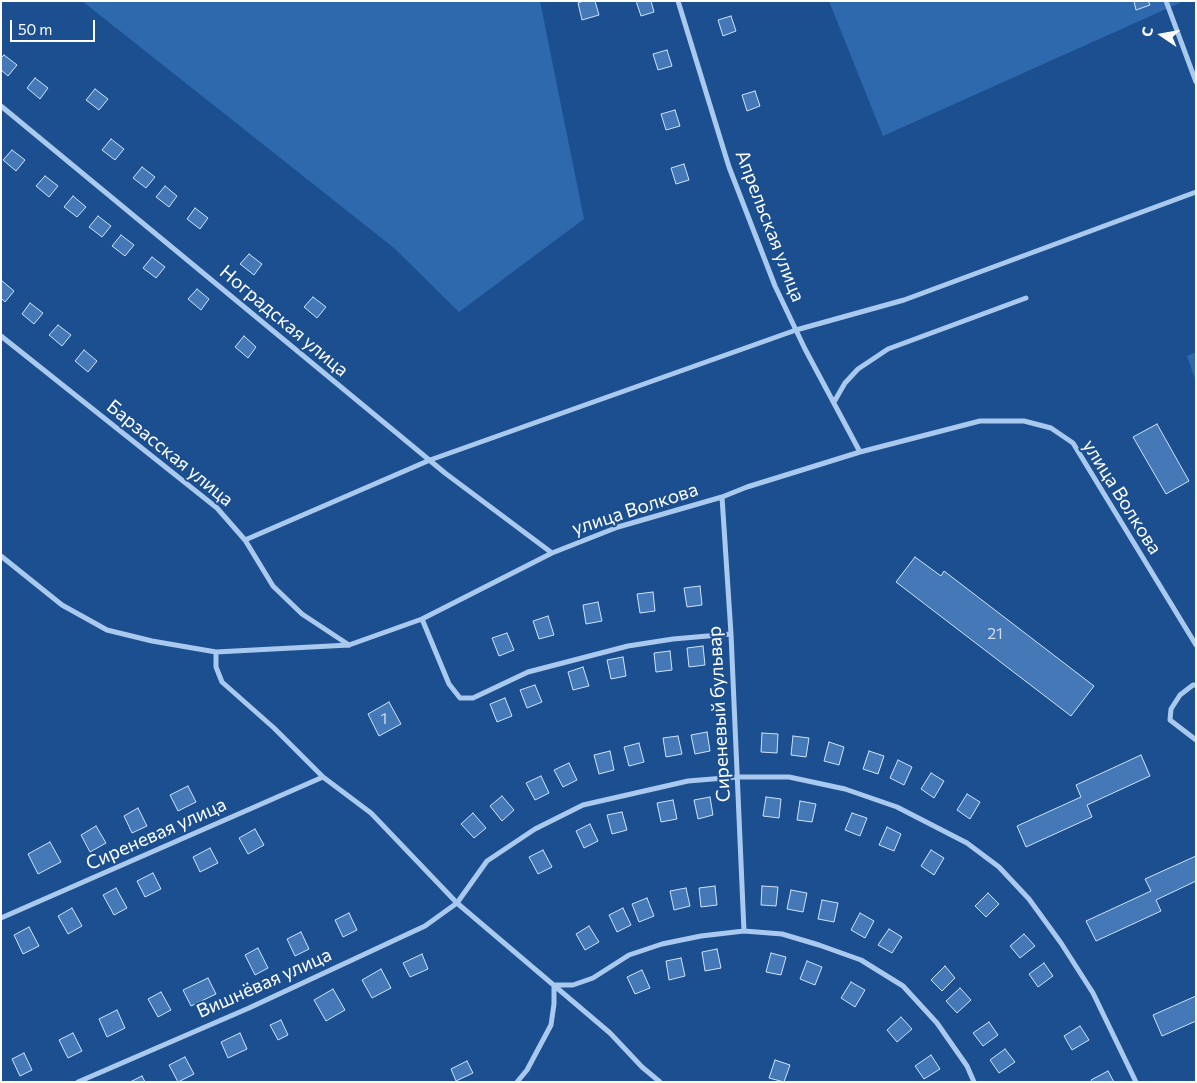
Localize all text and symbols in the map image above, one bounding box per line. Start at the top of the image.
scale bar [12,10,98,42]
north arrow [1137,10,1187,60]
text: 50 m [18,20,52,38]
text: С [1138,25,1156,38]
street label: Апрельская улица [731,147,809,305]
street label: Ноградская улица [215,261,353,381]
street label: Барзасская улица [102,395,238,511]
street label: улица Волкова [1078,435,1166,559]
street label: улица Волкова [569,478,701,540]
house number: 21 [987,624,1003,644]
street label: Сиреневый бульвар [703,625,735,803]
house number: 1 [381,709,387,729]
street label: Сиреневая улица [82,793,230,875]
street label: Вишнёвая улица [193,943,335,1023]

